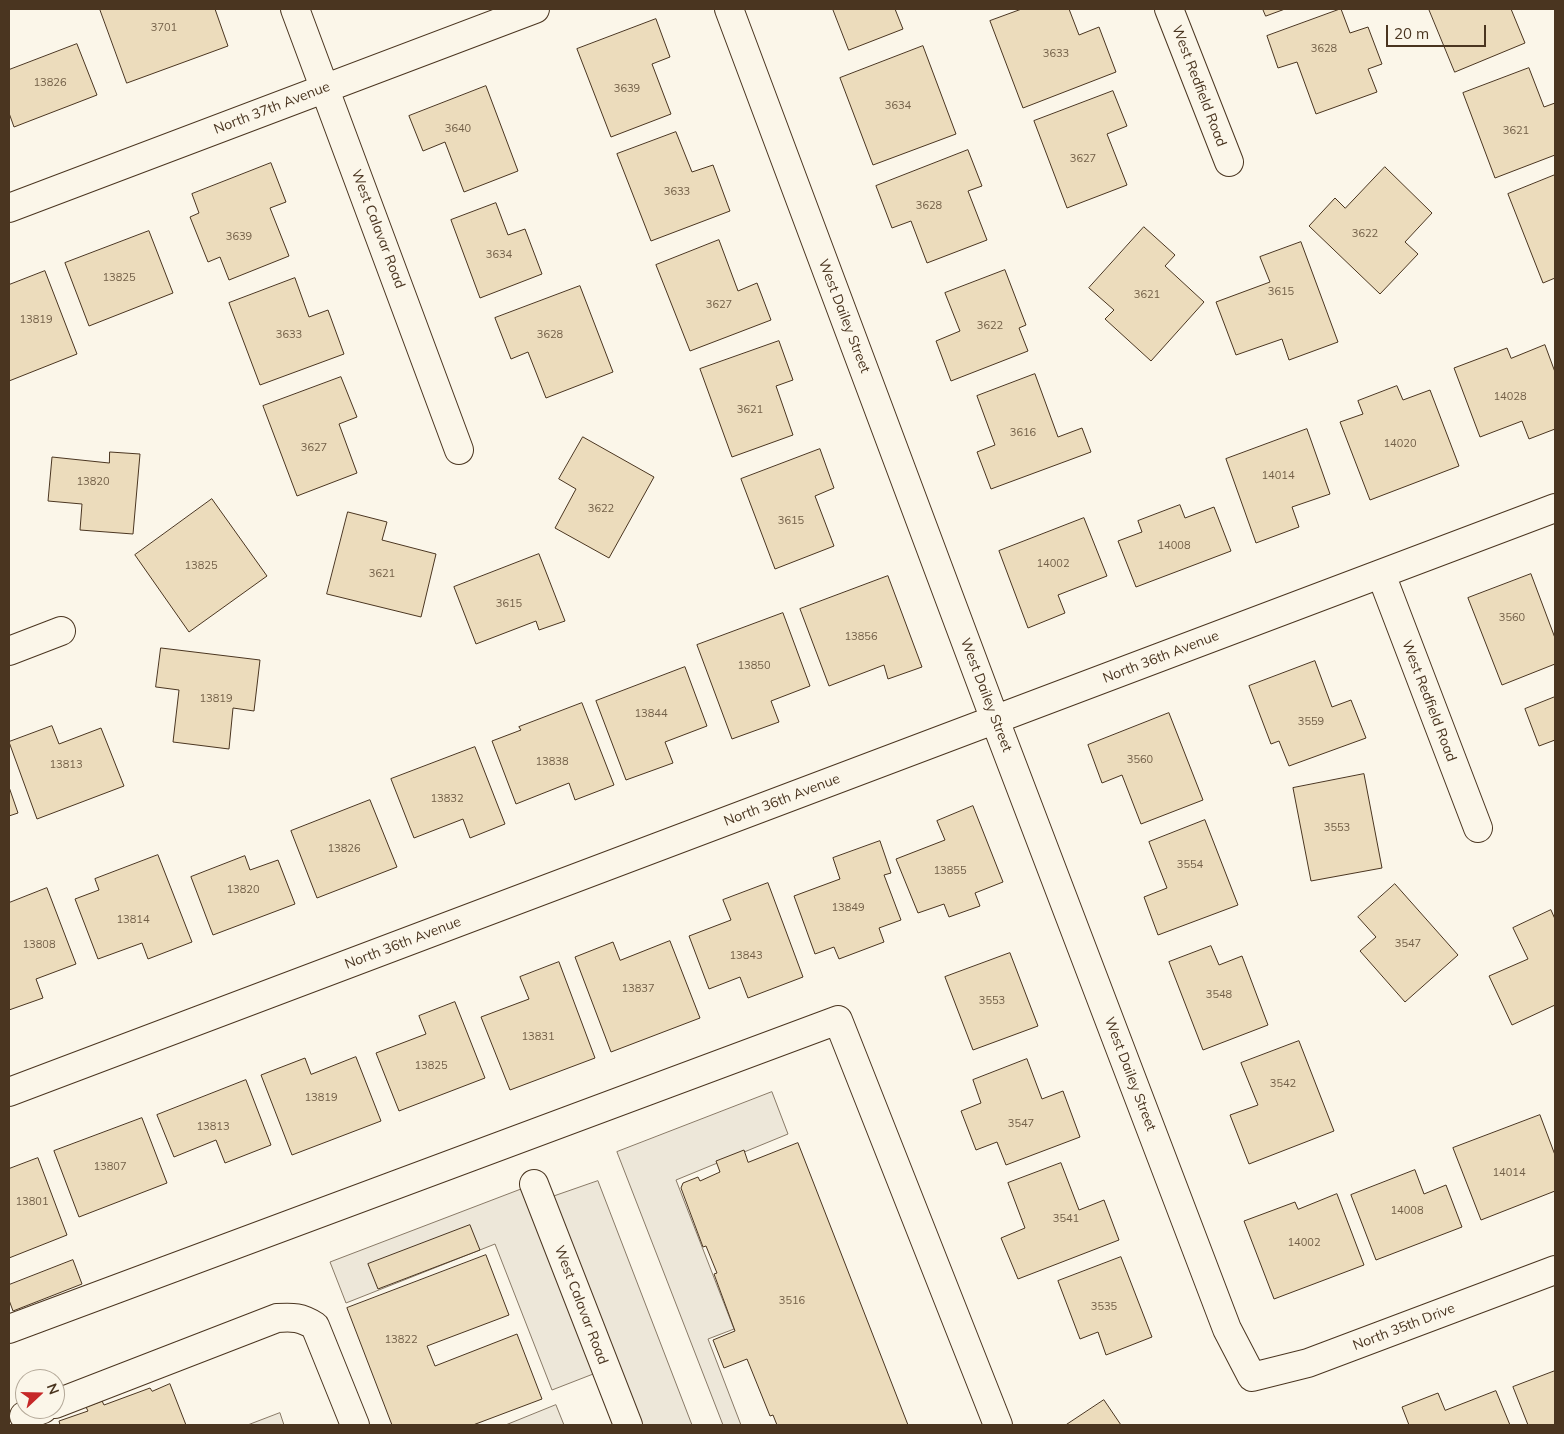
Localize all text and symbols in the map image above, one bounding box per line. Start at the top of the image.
scale bar [1389,15,1489,47]
house number: 3701 [151,21,177,35]
street label: West Redfield Road [1168,23,1230,149]
text: 20 m [1394,24,1429,43]
house number: 3628 [1311,42,1337,56]
house number: 3633 [1043,47,1069,61]
house number: 13826 [34,76,66,90]
street label: North 37th Avenue [212,78,332,138]
house number: 3639 [614,82,640,96]
house number: 3634 [885,99,911,113]
house number: 3640 [445,122,471,136]
house number: 3621 [1503,124,1529,138]
house number: 3627 [1070,152,1096,166]
street label: West Calavar Road [348,167,408,291]
house number: 3633 [664,185,690,199]
house number: 3628 [916,199,942,213]
house number: 3622 [1352,227,1378,241]
house number: 3639 [226,230,252,244]
house number: 3634 [486,248,512,262]
street label: West Dailey Street [815,257,873,375]
house number: 13825 [103,271,135,285]
house number: 3615 [1268,285,1294,299]
house number: 3621 [1134,288,1160,302]
house number: 3627 [706,298,732,312]
house number: 13819 [20,313,52,327]
house number: 3622 [977,319,1003,333]
house number: 3633 [276,328,302,342]
house number: 3628 [537,328,563,342]
house number: 14028 [1494,390,1526,404]
house number: 3621 [737,403,763,417]
house number: 3616 [1010,426,1036,440]
house number: 14020 [1384,437,1416,451]
house number: 3627 [301,441,327,455]
house number: 14014 [1262,469,1294,483]
house number: 13820 [77,475,109,489]
house number: 3622 [588,502,614,516]
house number: 3615 [778,514,804,528]
house number: 14008 [1158,539,1190,553]
house number: 14002 [1037,557,1069,571]
house number: 13825 [185,559,217,573]
house number: 3621 [369,567,395,581]
house number: 3615 [496,597,522,611]
house number: 3560 [1499,611,1525,625]
street label: North 36th Avenue [1101,627,1221,687]
house number: 13856 [845,630,877,644]
street label: West Dailey Street [957,636,1015,754]
street label: West Redfield Road [1398,638,1460,764]
house number: 13850 [738,659,770,673]
house number: 13819 [200,692,232,706]
house number: 13844 [635,707,667,721]
house number: 3559 [1298,715,1324,729]
house number: 3560 [1127,753,1153,767]
house number: 13838 [536,755,568,769]
house number: 13813 [50,758,82,772]
street label: North 36th Avenue [722,770,842,830]
house number: 13832 [431,792,463,806]
house number: 3553 [1324,821,1350,835]
house number: 13826 [328,842,360,856]
house number: 3554 [1177,858,1203,872]
house number: 13855 [934,864,966,878]
house number: 13820 [227,883,259,897]
house number: 13849 [832,901,864,915]
house number: 13814 [117,913,149,927]
street label: North 36th Avenue [343,913,463,973]
house number: 3547 [1395,937,1421,951]
house number: 13808 [23,938,55,952]
house number: 13843 [730,949,762,963]
house number: 13837 [622,982,654,996]
house number: 3548 [1206,988,1232,1002]
house number: 3553 [979,994,1005,1008]
street label: West Dailey Street [1101,1015,1159,1133]
house number: 13831 [522,1030,554,1044]
house number: 13825 [415,1059,447,1073]
house number: 3542 [1270,1077,1296,1091]
house number: 13819 [305,1091,337,1105]
house number: 3547 [1008,1117,1034,1131]
house number: 13813 [197,1120,229,1134]
house number: 13807 [94,1160,126,1174]
house number: 14014 [1493,1166,1525,1180]
house number: 13801 [16,1195,48,1209]
house number: 14008 [1391,1204,1423,1218]
house number: 3541 [1053,1212,1079,1226]
house number: 14002 [1288,1236,1320,1250]
street label: West Calavar Road [551,1243,611,1367]
house number: 3516 [779,1294,805,1308]
house number: 3535 [1091,1300,1117,1314]
street label: North 35th Drive [1351,1300,1457,1354]
house number: 13822 [385,1333,417,1347]
north arrow [15,1369,65,1419]
text: N [43,1381,63,1397]

